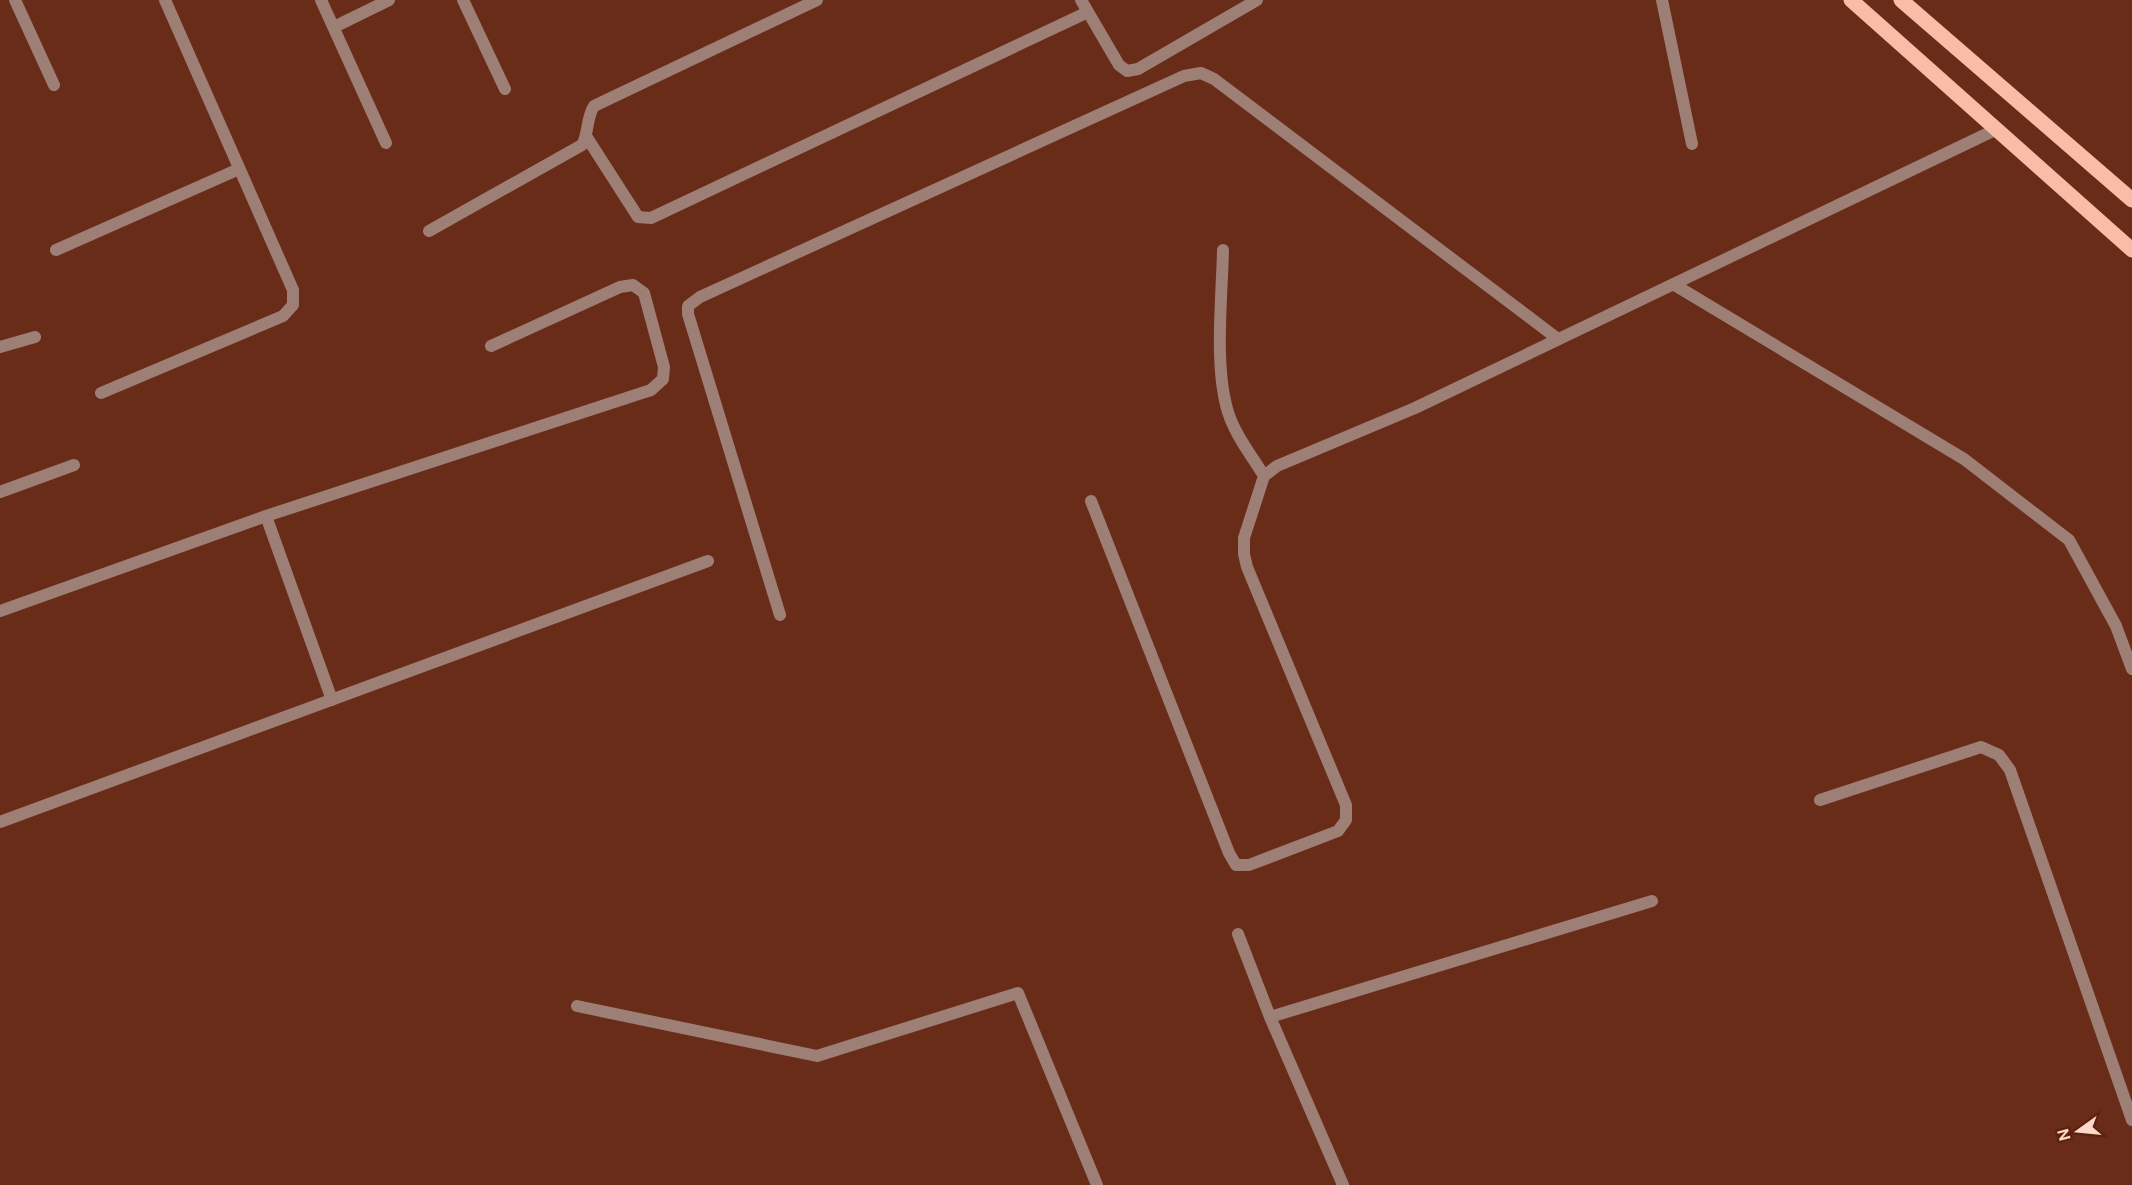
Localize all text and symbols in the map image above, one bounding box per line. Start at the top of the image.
north arrow [2048,1101,2108,1161]
text: N [2052,1126,2076,1143]

